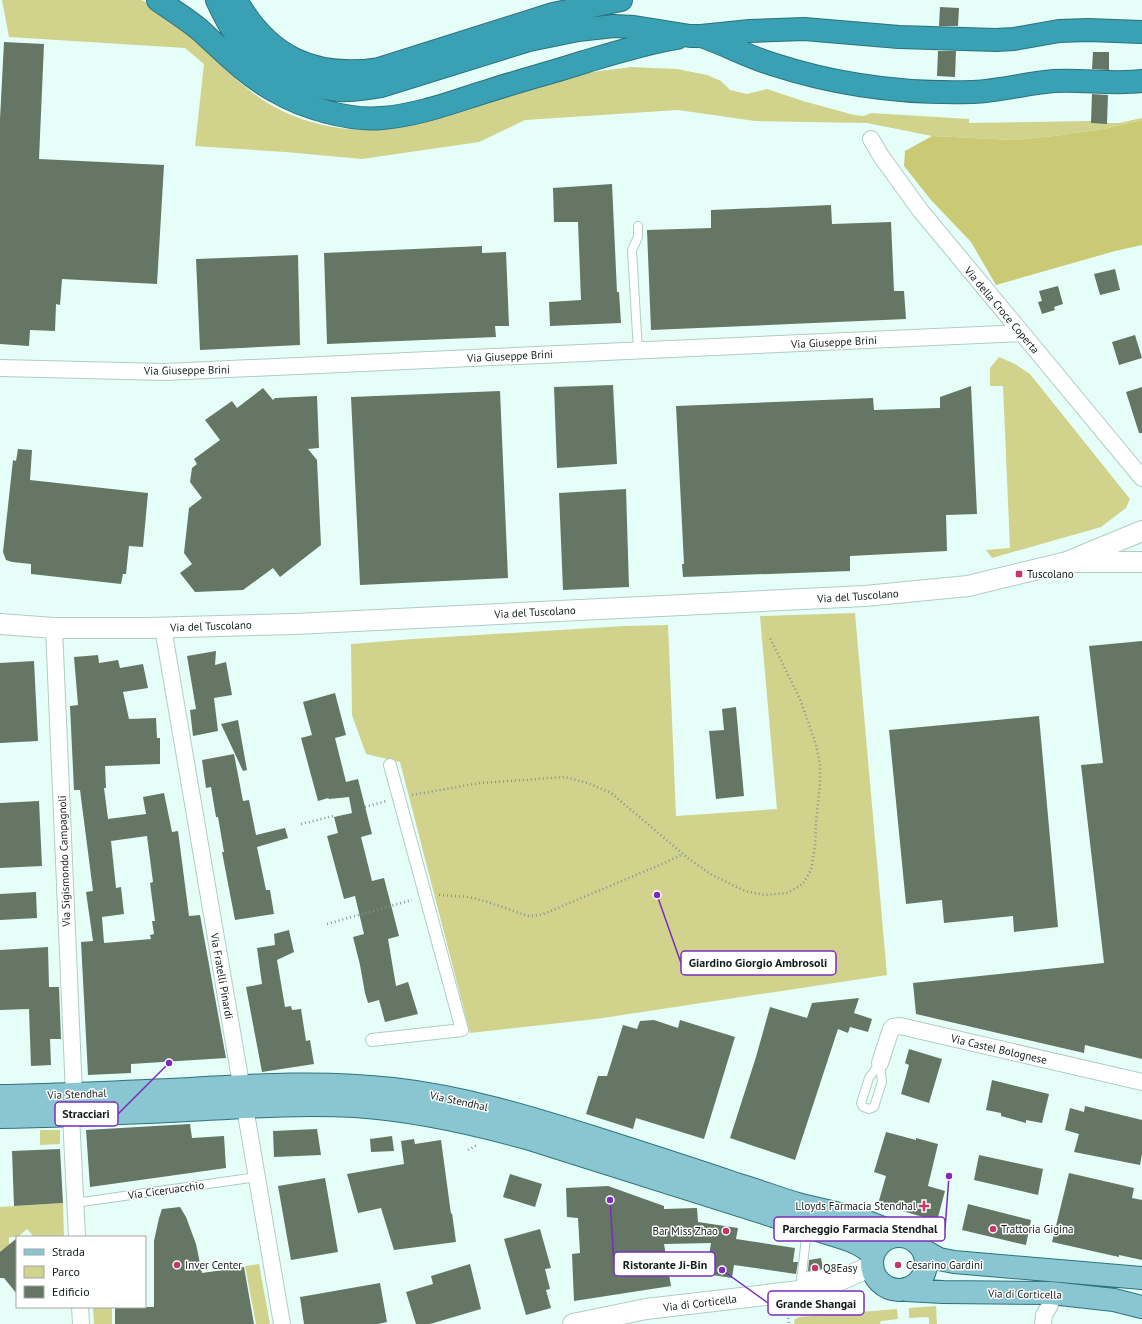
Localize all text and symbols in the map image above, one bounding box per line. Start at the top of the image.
street label: Via della Croce Coperta [961,263,1043,356]
street label: Via Giuseppe Brini [790,333,877,351]
street label: Via Giuseppe Brini [466,347,553,365]
street label: Via Giuseppe Brini [143,362,230,378]
place label: Tuscolano [1027,567,1074,581]
marker: Tuscolano [1014,569,1024,579]
street label: Via del Tuscolano [816,586,899,606]
street label: Via del Tuscolano [493,603,576,621]
street label: Via del Tuscolano [169,618,252,634]
street label: Via Sigismondo Campagnoli [55,795,73,928]
street label: Via Fratelli Pinardi [207,931,236,1020]
callout: Giardino Giorgio Ambrosoli [681,951,836,975]
text: Giardino Giorgio Ambrosoli [689,955,827,970]
street label: Via Castel Bolognese [949,1031,1049,1067]
street label: Via Stendhal [46,1086,108,1102]
street label: Via Stendhal [428,1088,490,1114]
callout: Stracciari [55,1102,118,1126]
text: Stracciari [62,1106,110,1121]
street label: Via Ciceruacchio [126,1178,205,1202]
place label: Lloyds Farmacia Stendhal [795,1199,917,1213]
marker: Lloyds Farmacia Stendhal [919,1201,929,1211]
callout: Parcheggio Farmacia Stendhal [774,1217,945,1241]
text: Parcheggio Farmacia Stendhal [783,1221,938,1236]
place label: Trattoria Gigina [1001,1222,1073,1236]
place label: Bar Miss Zhao [652,1224,718,1238]
marker: Trattoria Gigina [988,1224,998,1234]
marker: Bar Miss Zhao [721,1226,731,1236]
legend [16,1236,146,1308]
text: Strada [52,1244,85,1259]
callout: Ristorante Ji-Bin [614,1252,715,1276]
text: Ristorante Ji-Bin [623,1257,707,1272]
place label: Inver Center [185,1258,242,1272]
place label: Cesarino Gardini [906,1258,983,1272]
marker: Inver Center [172,1260,182,1270]
marker: Cesarino Gardini [893,1260,903,1270]
place label: Q8Easy [823,1261,859,1275]
marker: Q8Easy [810,1263,820,1273]
text: Parco [52,1264,80,1279]
text: Edificio [52,1284,90,1299]
street label: Via di Corticella [987,1286,1062,1302]
callout: Grande Shangai [768,1291,864,1315]
street label: Via di Corticella [661,1292,738,1315]
text: Grande Shangai [776,1296,856,1311]

